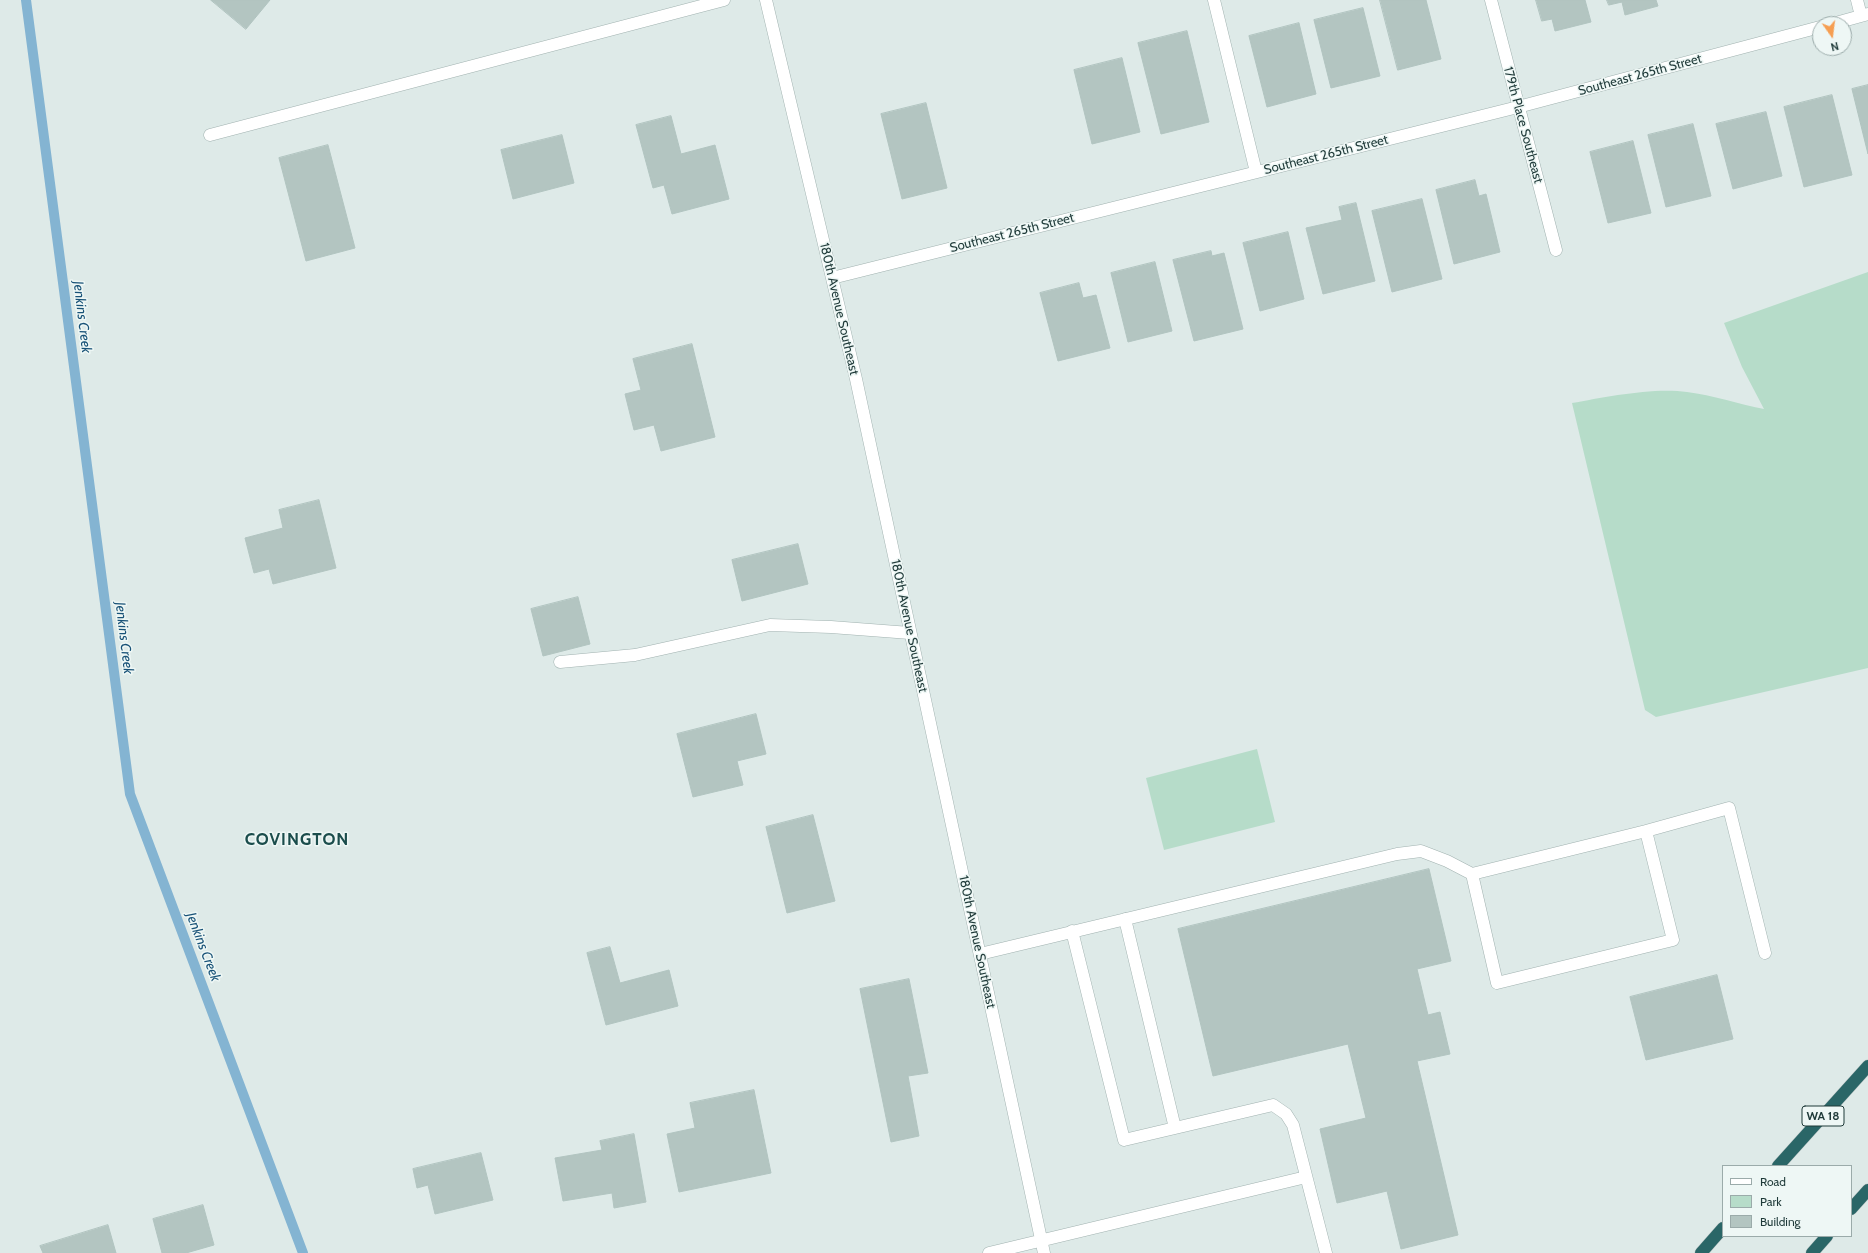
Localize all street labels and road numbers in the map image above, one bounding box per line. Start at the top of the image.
street label: Southeast 265th Street [1576,51,1704,99]
street label: 179th Place Southeast [1500,65,1546,185]
street label: Southeast 265th Street [1262,132,1390,178]
street label: Southeast 265th Street [948,210,1076,256]
street label: 180th Avenue Southeast [816,241,862,377]
street label: 180th Avenue Southeast [887,558,931,694]
street label: 180th Avenue Southeast [955,874,999,1010]
road number: WA 18 [1802,1106,1844,1126]

